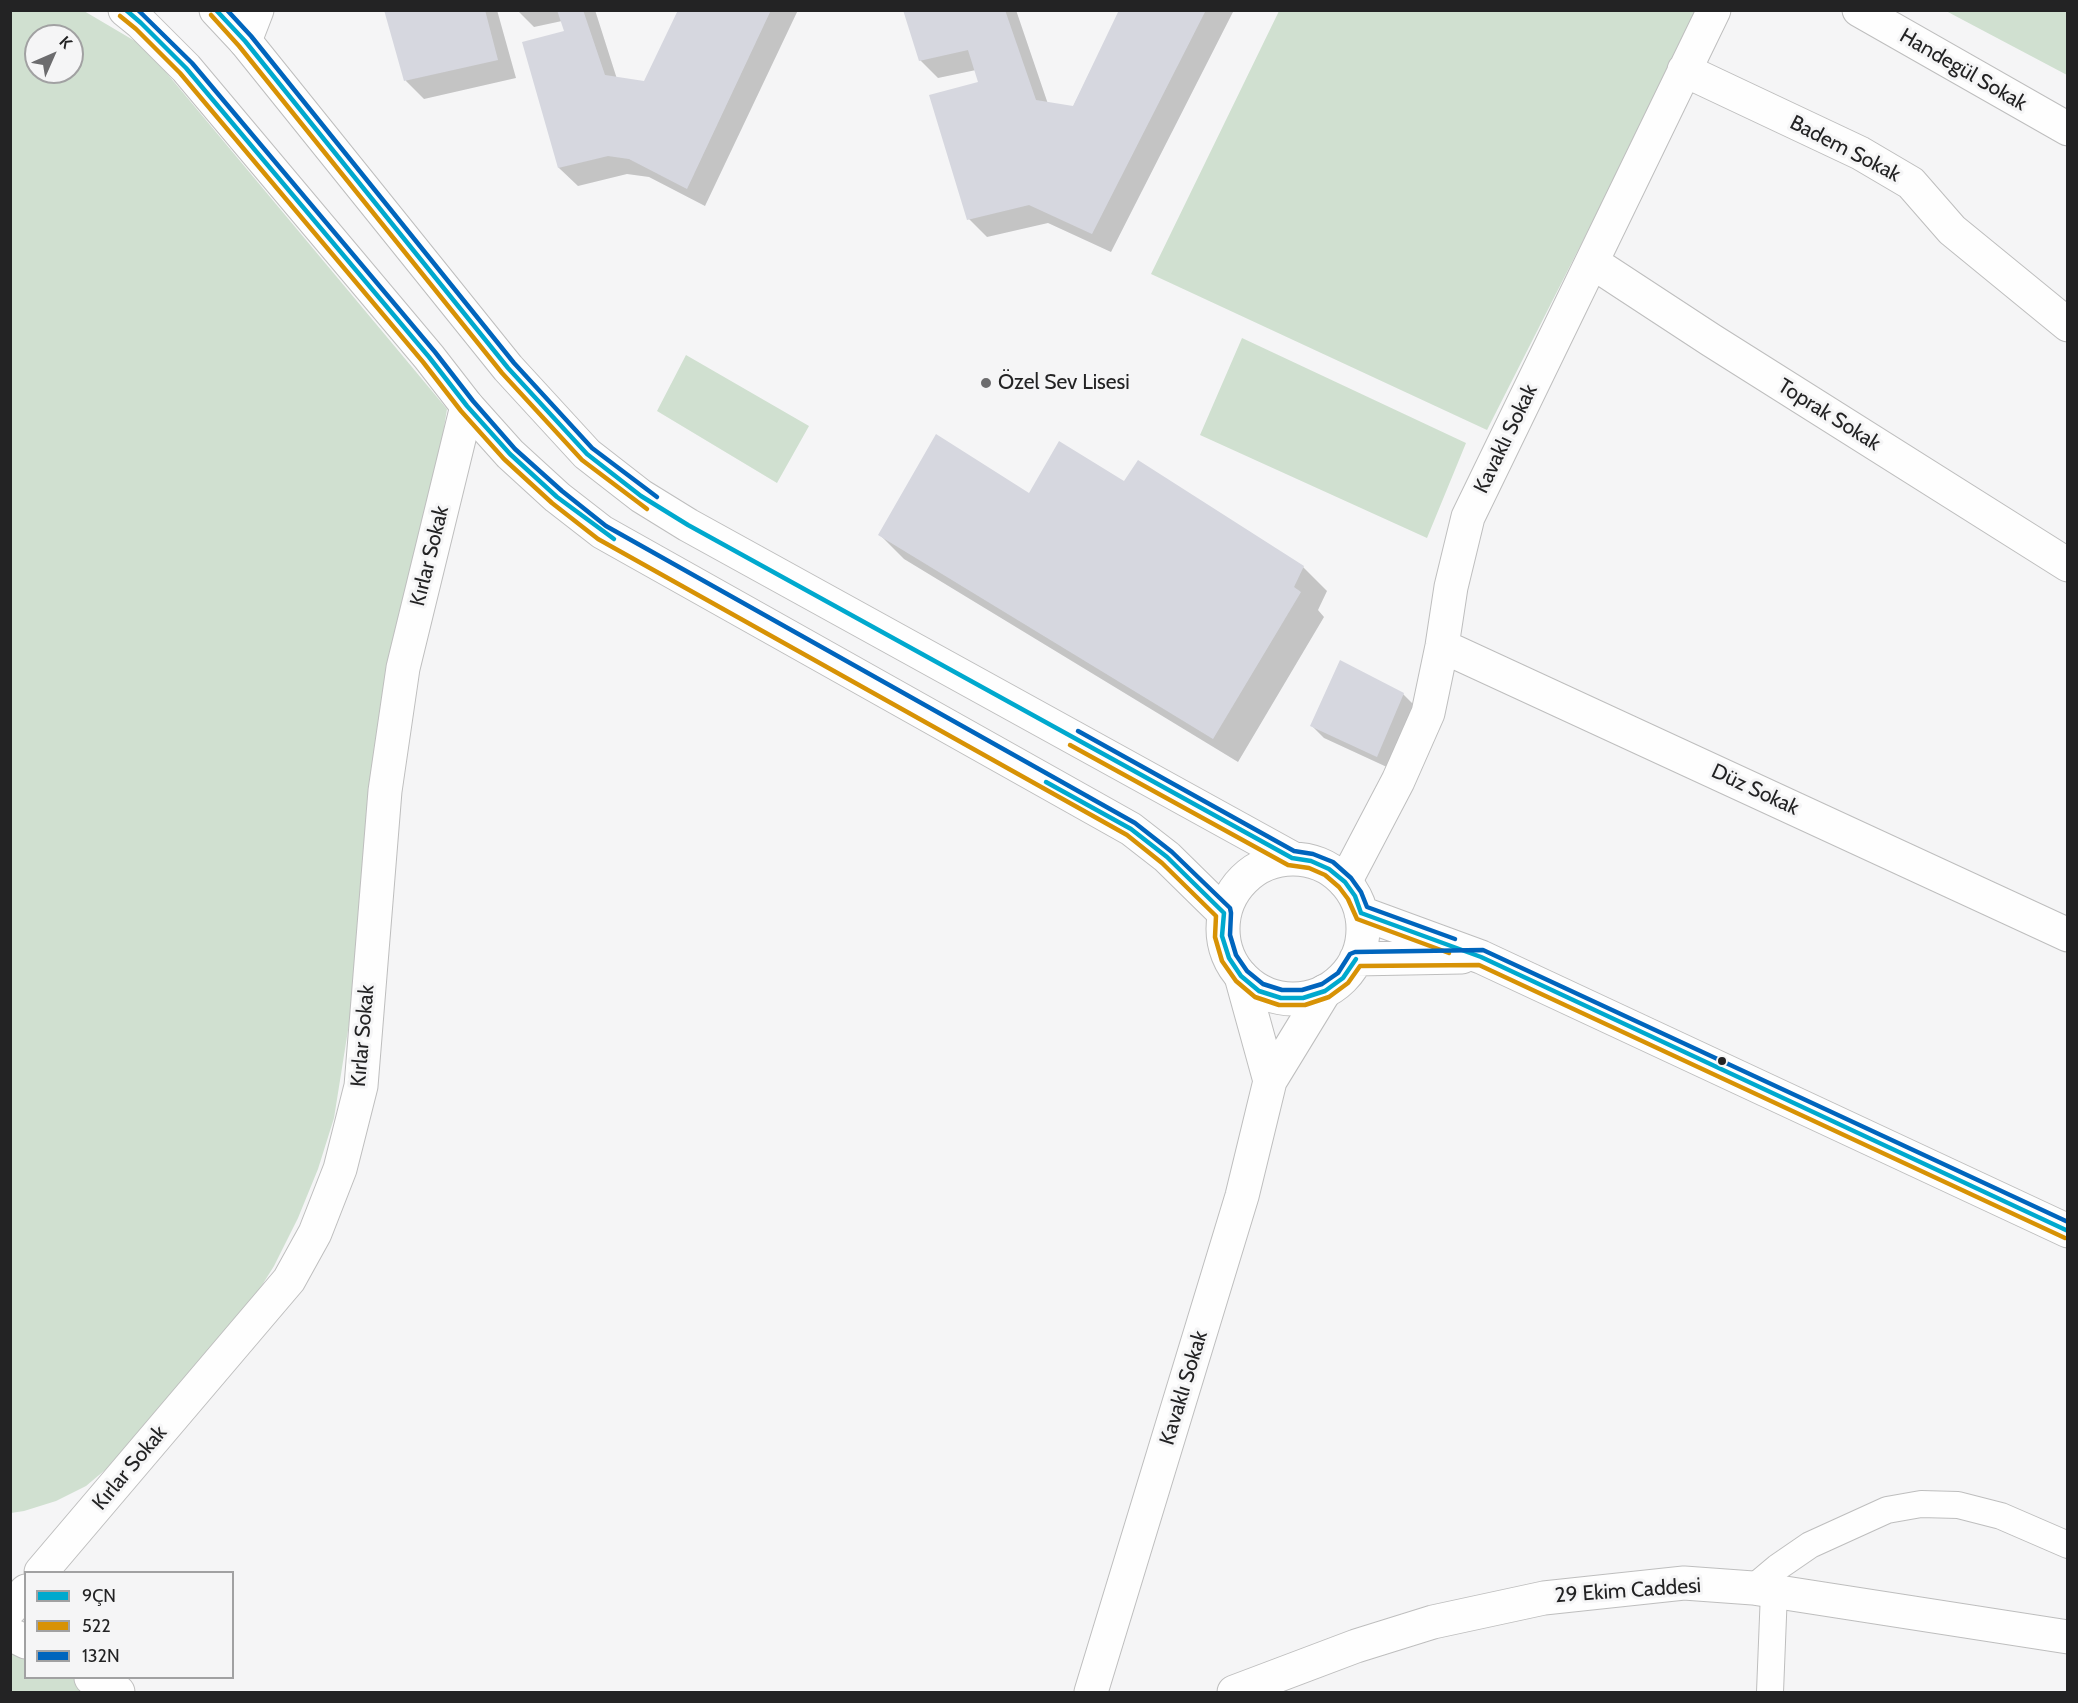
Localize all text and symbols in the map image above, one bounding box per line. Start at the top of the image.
street label: Handegül Sokak [1895,23,2031,117]
north arrow [24,24,84,84]
text: K [55,32,76,53]
street label: Badem Sokak [1785,110,1905,188]
place label: Özel Sev Lisesi [998,370,1130,396]
street label: Toprak Sokak [1773,374,1885,456]
marker: Özel Sev Lisesi [979,376,993,390]
street label: Kavaklı Sokak [1469,380,1543,498]
street label: Kırlar Sokak [405,503,455,609]
street label: Düz Sokak [1707,759,1803,821]
street label: Kırlar Sokak [346,984,380,1088]
unlabelled marker [1716,1055,1728,1067]
street label: Kavaklı Sokak [1155,1328,1213,1448]
street label: Kırlar Sokak [87,1421,173,1515]
legend [24,1571,234,1679]
street label: 29 Ekim Caddesi [1554,1573,1702,1609]
text: 9ÇN [82,1585,116,1607]
text: 522 [82,1615,111,1637]
text: 132N [82,1645,120,1667]

